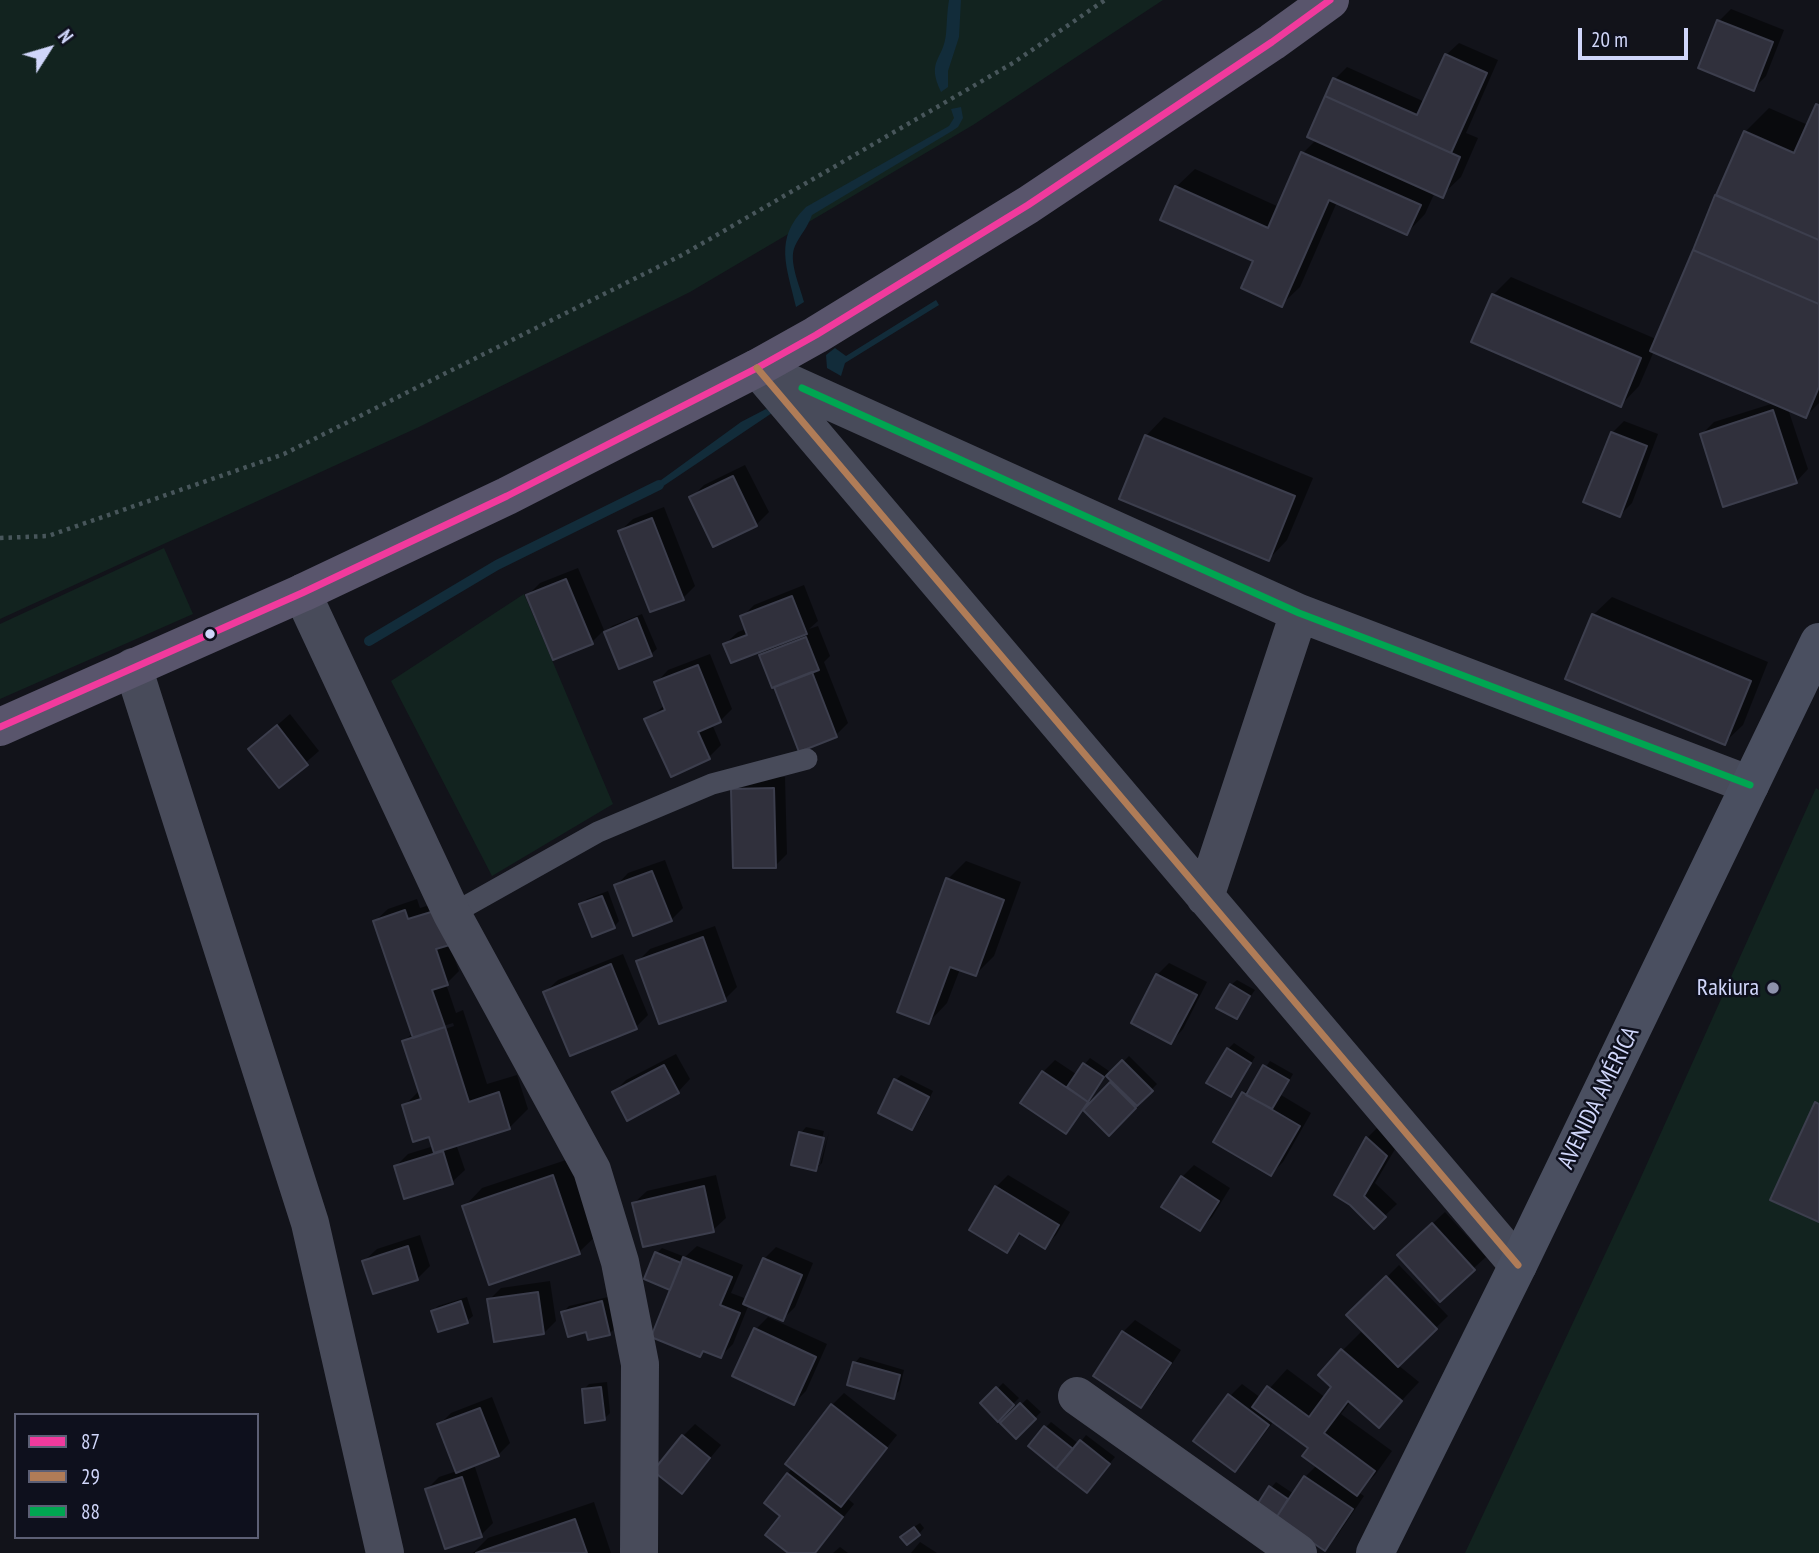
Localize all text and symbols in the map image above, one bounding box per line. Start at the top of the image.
north arrow [14,14,84,84]
scale bar [1581,14,1691,58]
text: N [53,25,78,48]
text: 20 m [1591,26,1628,53]
unlabelled marker [203,627,217,641]
place label: Rakiura [1697,974,1759,1002]
marker: Rakiura [1765,980,1781,996]
street label: AVENIDA AMÉRICA [1552,1022,1646,1174]
legend [14,1413,259,1539]
text: 87 [81,1428,100,1455]
text: 29 [81,1463,100,1490]
text: 88 [81,1498,100,1525]

